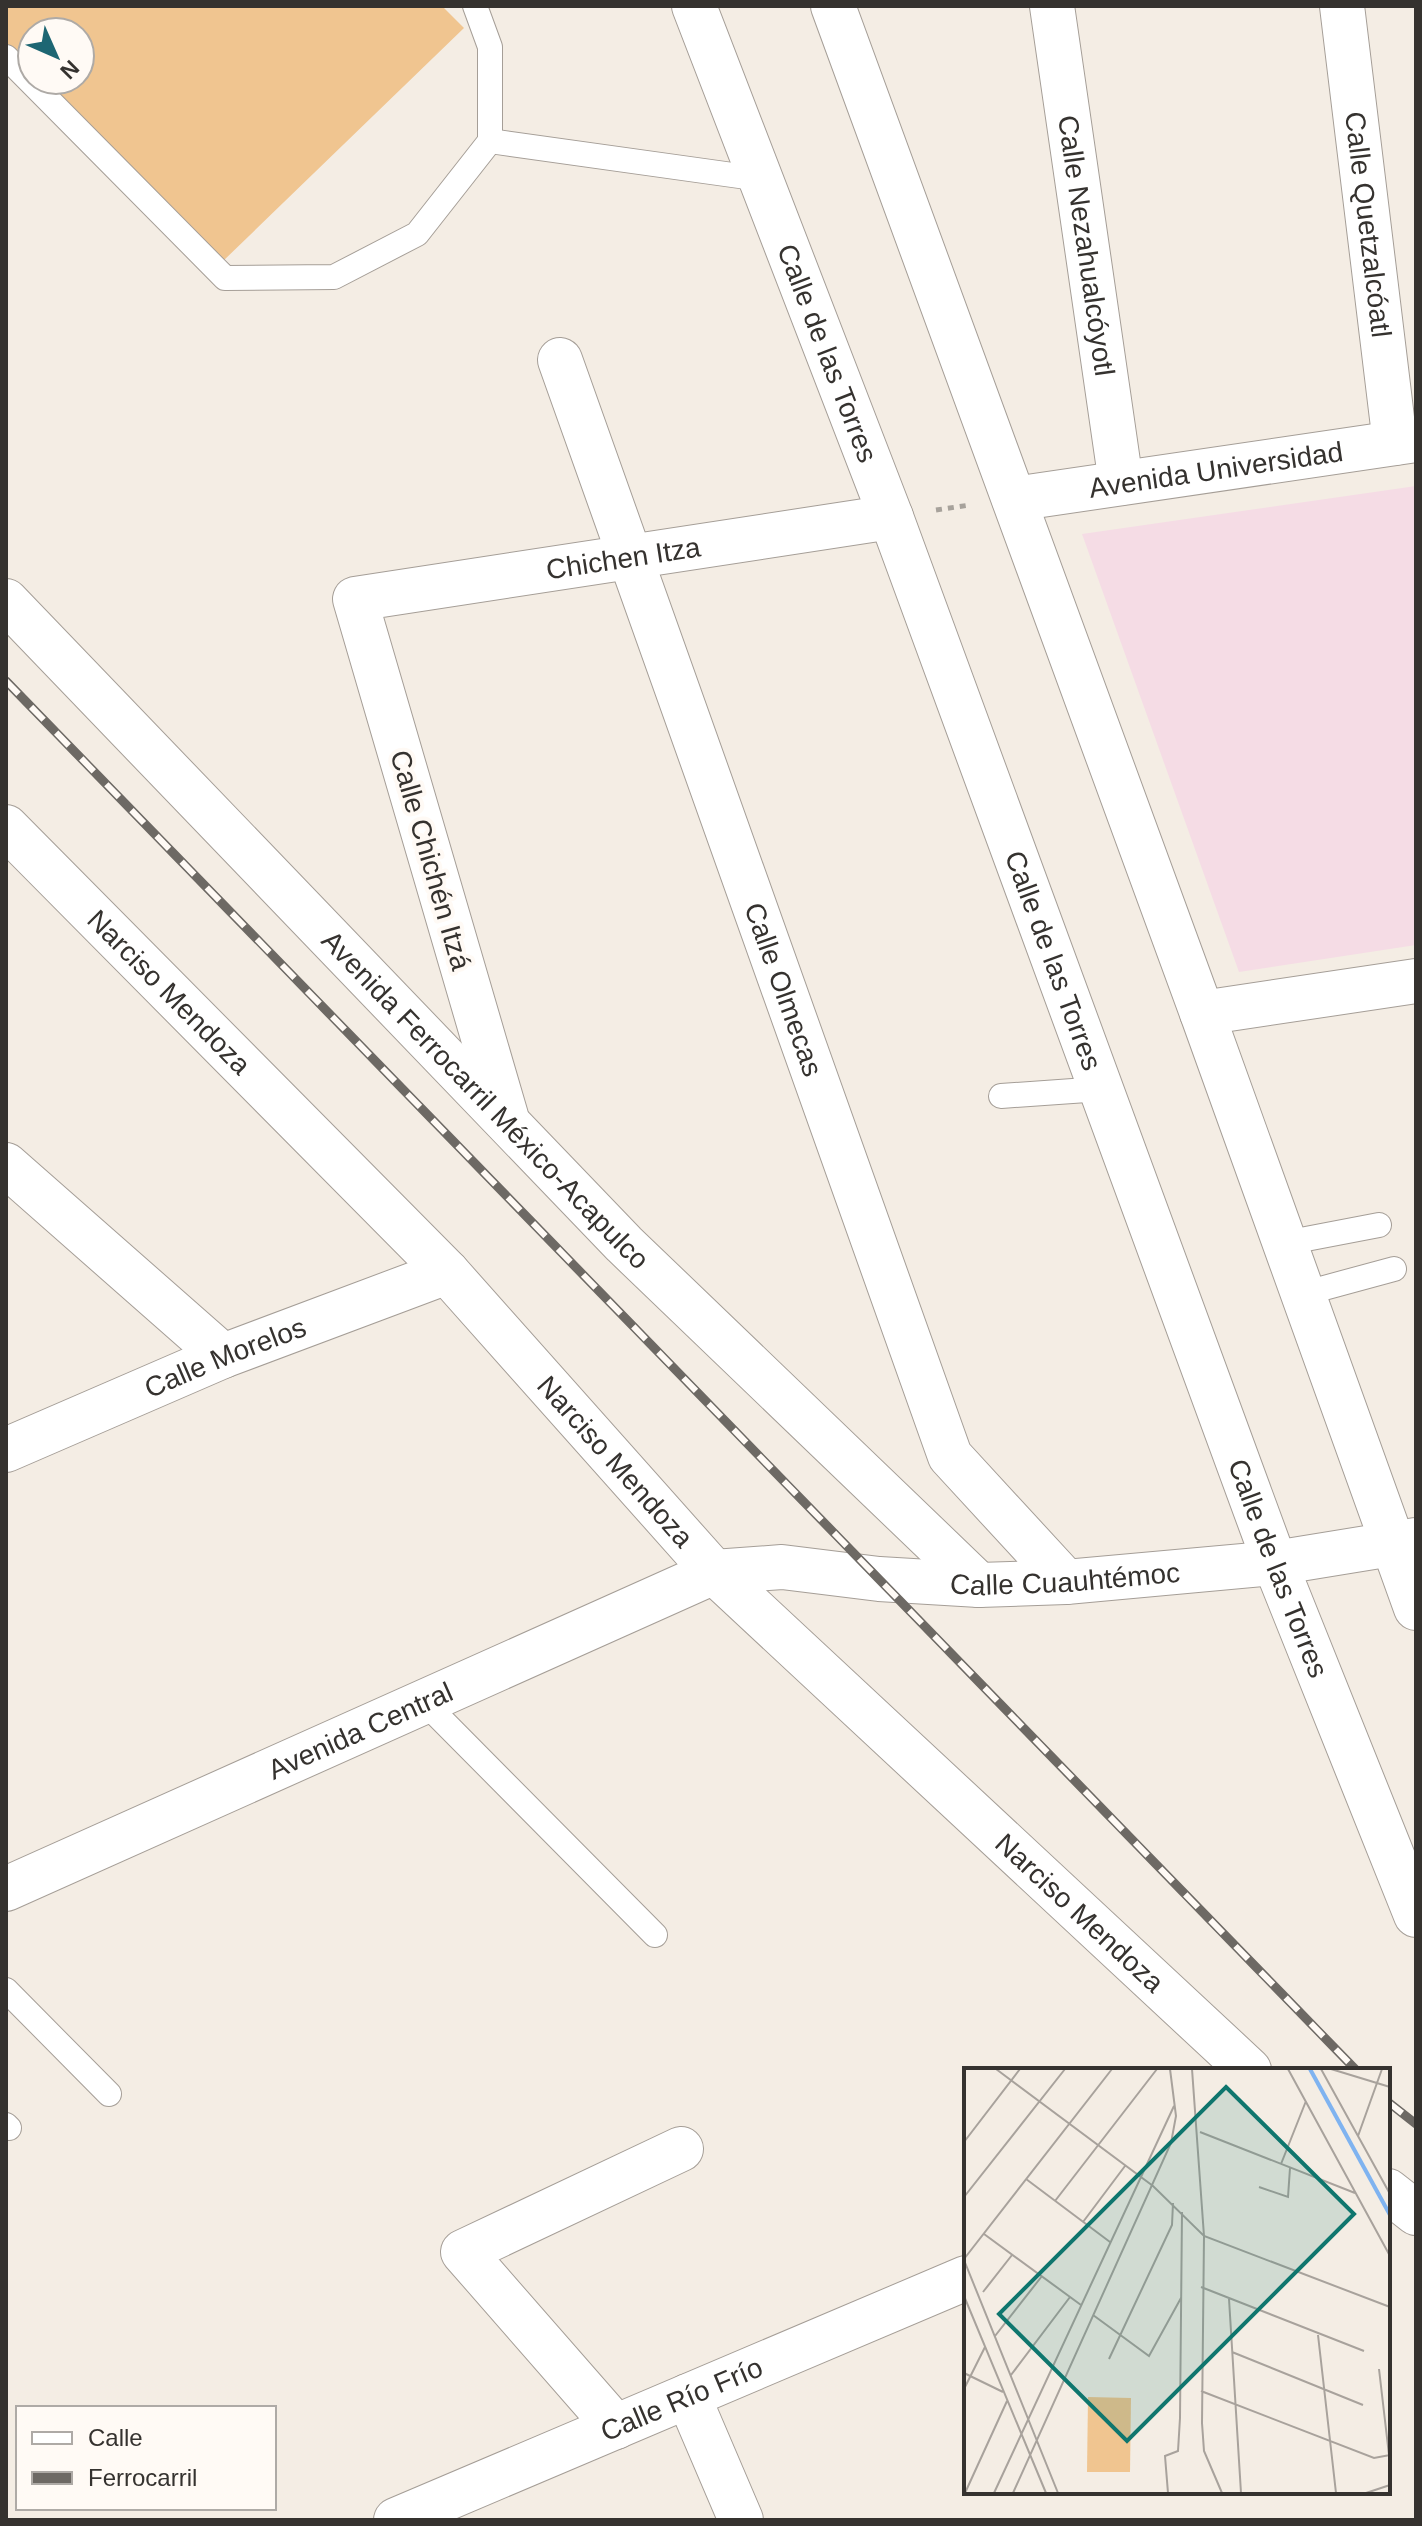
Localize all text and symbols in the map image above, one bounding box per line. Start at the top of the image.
north arrow [16,16,96,96]
text: N [55,55,84,84]
street label: Calle Quetzalcóatl [1339,110,1397,339]
street label: Calle Nezahualcóyotl [1052,113,1120,378]
street label: Calle de las Torres [771,240,883,467]
street label: Avenida Universidad [1087,436,1345,504]
street label: Chichen Itza [544,531,703,586]
street label: Calle Chichén Itzá [384,747,477,974]
street label: Calle de las Torres [999,847,1108,1075]
street label: Calle Olmecas [738,899,829,1081]
street label: Narciso Mendoza [81,904,257,1081]
street label: Avenida Ferrocarril México-Acapulco [316,925,655,1275]
street label: Calle Morelos [140,1311,310,1404]
street label: Narciso Mendoza [531,1370,699,1554]
street label: Calle de las Torres [1222,1455,1334,1682]
street label: Calle Cuauhtémoc [949,1557,1181,1601]
street label: Avenida Central [263,1676,457,1786]
street label: Narciso Mendoza [989,1827,1170,1999]
inset map [964,2068,1390,2494]
street label: Calle Río Frío [596,2351,767,2447]
legend [16,2406,276,2510]
text: Calle [88,2424,143,2451]
text: Ferrocarril [88,2464,197,2491]

